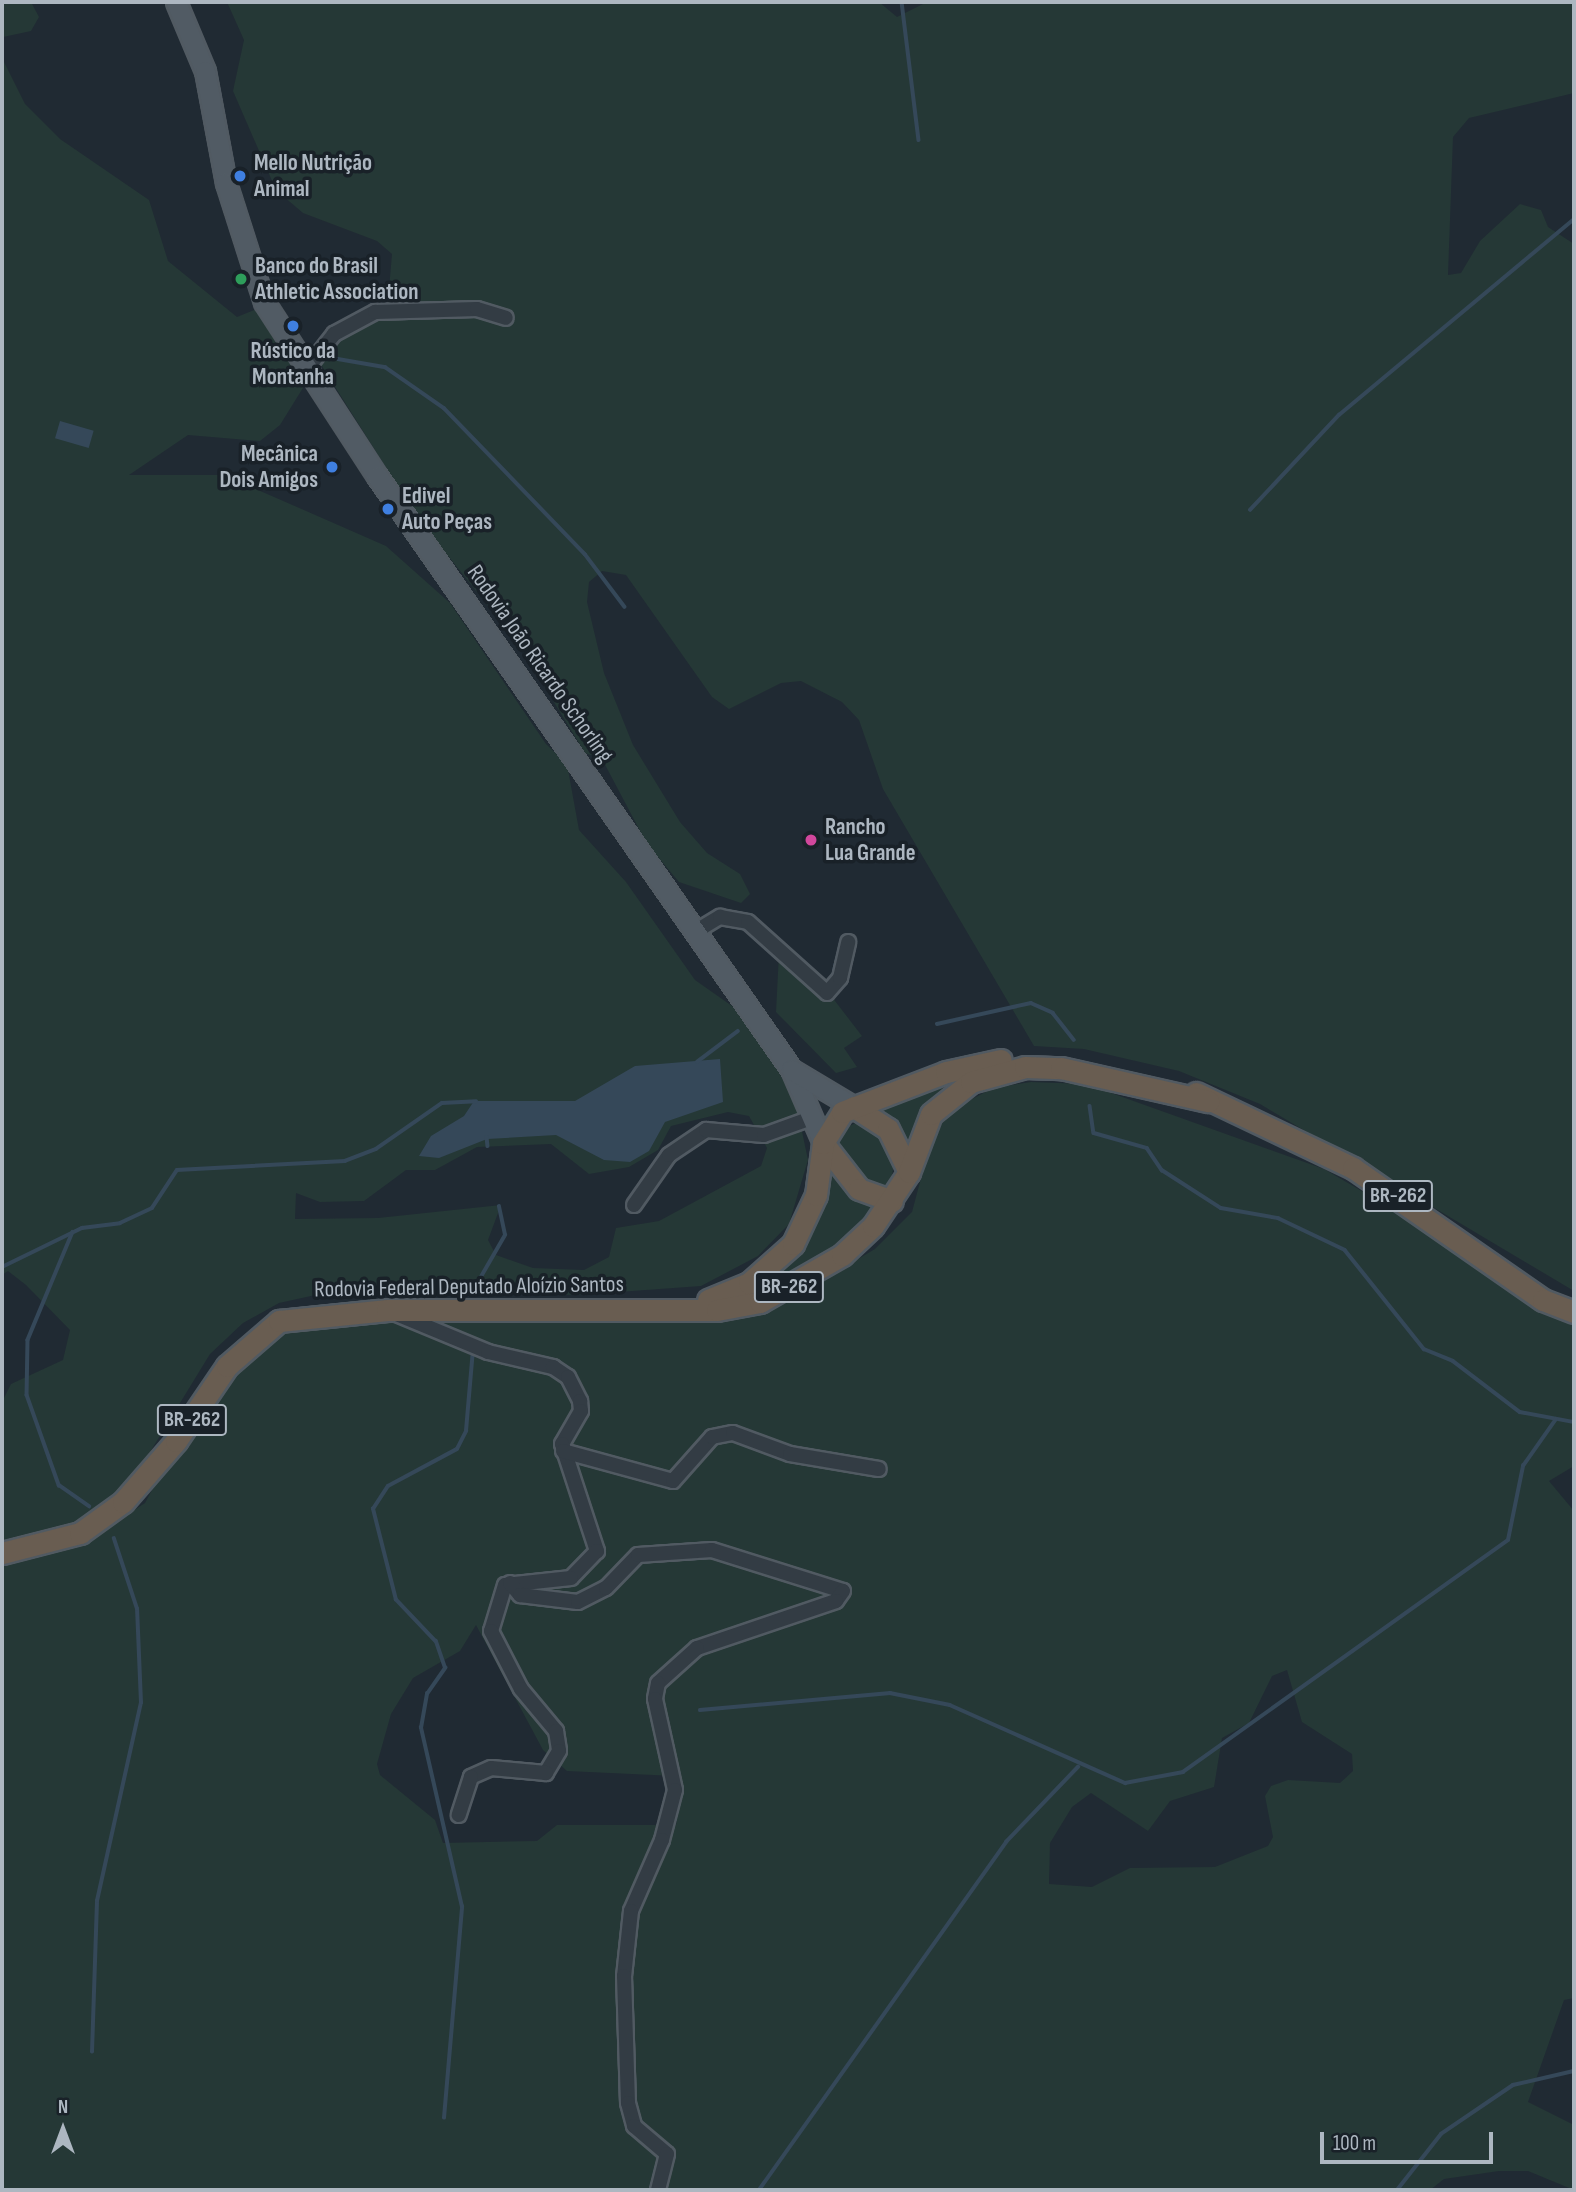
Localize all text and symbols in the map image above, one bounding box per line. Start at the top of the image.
place label: Mello Nutrição Animal [254,149,372,203]
marker: Mello Nutrição Animal [232,168,248,184]
place label: Banco do Brasil Athletic Association [255,252,418,306]
marker: Banco do Brasil Athletic Association [233,271,249,287]
marker: Rústico da Montanha [285,318,301,334]
place label: Rústico da Montanha [250,337,336,391]
place label: Mecânica Dois Amigos [219,440,318,494]
marker: Mecânica Dois Amigos [324,459,340,475]
place label: Edivel Auto Peças [402,482,492,536]
marker: Edivel Auto Peças [380,501,396,517]
street label: Rodovia João Ricardo Schorling [461,560,619,768]
place label: Rancho Lua Grande [825,813,915,867]
marker: Rancho Lua Grande [803,832,819,848]
road number: BR-262 [1361,1178,1435,1214]
road number: BR-262 [752,1270,826,1304]
street label: Rodovia Federal Deputado Aloízio Santos [314,1271,624,1303]
road number: BR-262 [155,1402,229,1438]
north arrow [28,2094,98,2164]
text: N [58,2096,68,2119]
scale bar [1324,2118,1497,2162]
text: 100 m [1333,2131,1376,2156]

